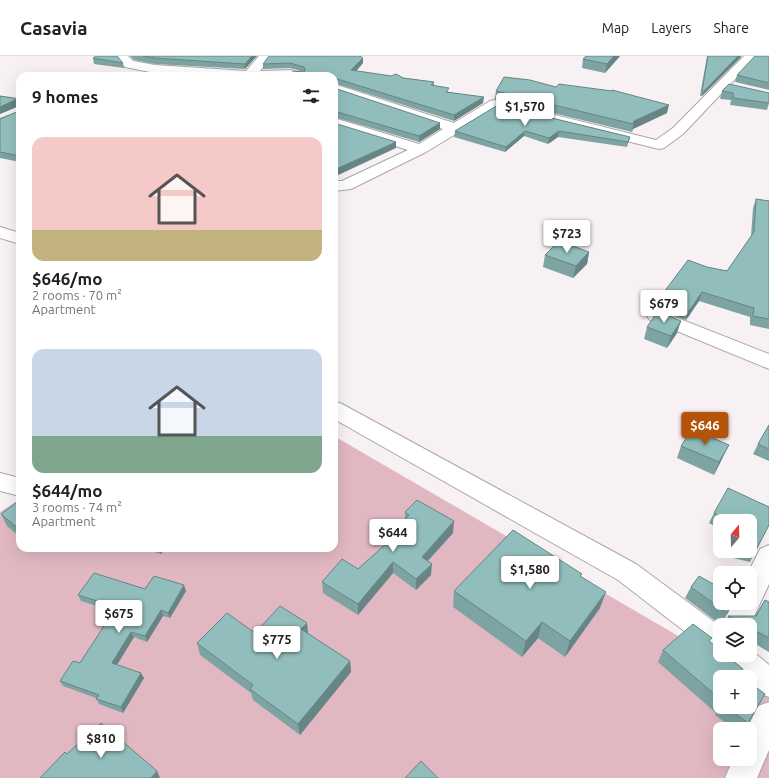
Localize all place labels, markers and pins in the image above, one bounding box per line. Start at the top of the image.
pin: $1,570 [492,93,558,127]
pin: $723 [543,220,591,254]
pin: $679 [640,290,688,324]
pin: $646 [681,412,729,446]
pin: $644 [369,519,417,553]
pin: $1,580 [497,556,563,590]
pin: $675 [95,600,143,634]
pin: $775 [253,626,301,660]
pin: $810 [77,725,125,759]

